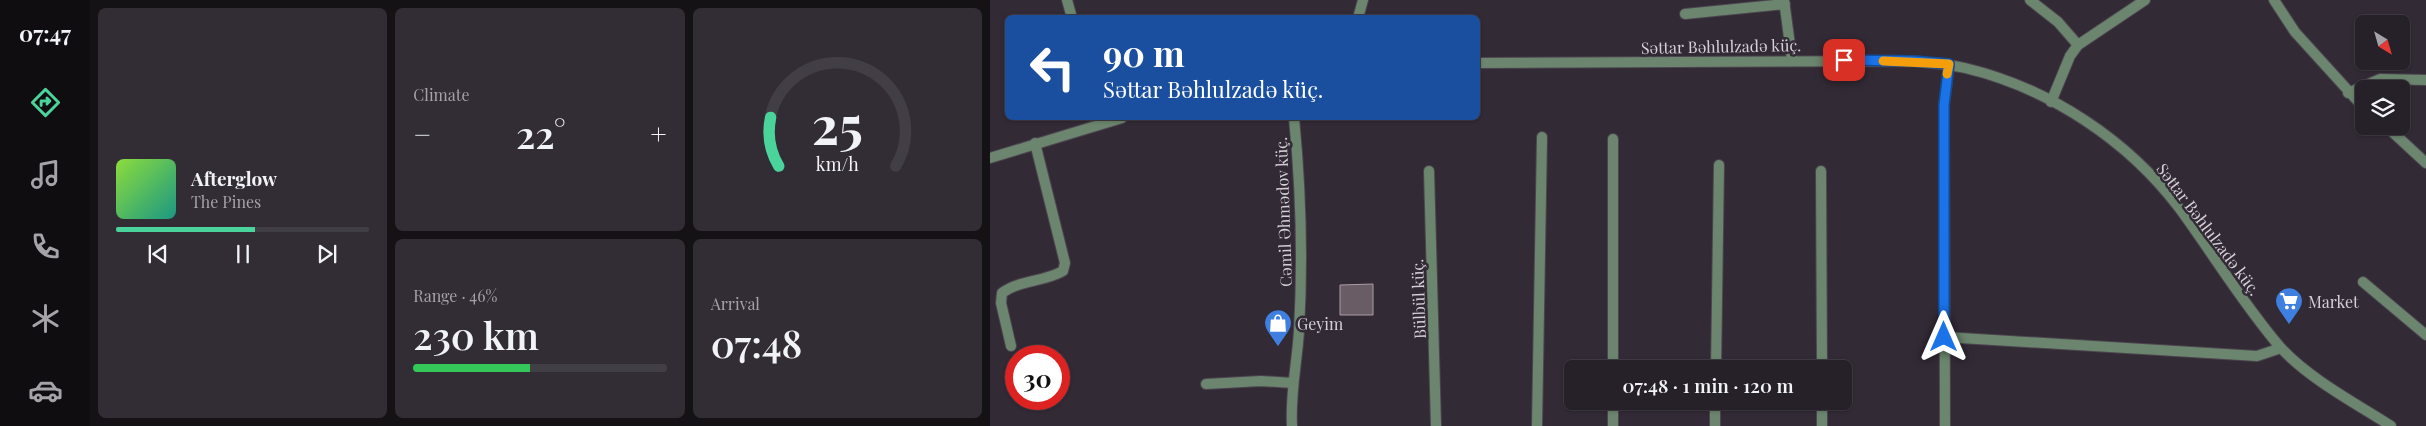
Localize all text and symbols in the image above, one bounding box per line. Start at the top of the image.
north arrow [2355,15,2410,70]
map controls [2355,15,2410,135]
text: 07:47 [19,18,71,48]
text: 90 m [1103,29,1185,76]
street label: Səttar Bəhlulzadə küç. [1641,34,1801,58]
icon: left [1020,35,1085,100]
pin [1823,39,1865,81]
icon: arrive [1830,46,1858,74]
text: Səttar Bəhlulzadə küç. [1103,74,1323,104]
button: layers [2355,80,2410,135]
text: Climate [413,84,470,105]
icon: directions [28,85,63,120]
text: 25 [812,89,863,158]
text: 22° [516,108,566,159]
text: − [413,115,431,152]
text: + [650,115,667,152]
street label: Cəmil Əhmədov küç. [1270,137,1296,287]
text: km/h [816,152,859,175]
icon: music [28,157,63,192]
street label: Səttar Bəhlulzadə küç. [2152,159,2266,299]
text: Afterglow [191,165,277,191]
text: The Pines [191,191,261,212]
icon: phone [28,229,63,264]
icon: previous [144,240,172,268]
icon: pause [229,240,257,268]
icon: next [313,240,341,268]
street label: Bülbül küç. [1406,259,1430,339]
text: Range · 46% [413,285,497,306]
supermarket icon: Market [2274,286,2304,325]
place label: Market [2308,291,2359,312]
text: Arrival [711,293,760,314]
icon: climate [28,301,63,336]
shop icon: Geyim [1263,308,1293,347]
text: 230 km [413,309,539,360]
position arrow [1917,310,1969,362]
place label: Geyim [1297,313,1343,334]
text: 07:48 [711,317,802,368]
speed limit sign: 30 [1005,345,1070,410]
text: 07:48 · 1 min · 120 m [1622,372,1794,398]
icon: car [28,373,63,408]

